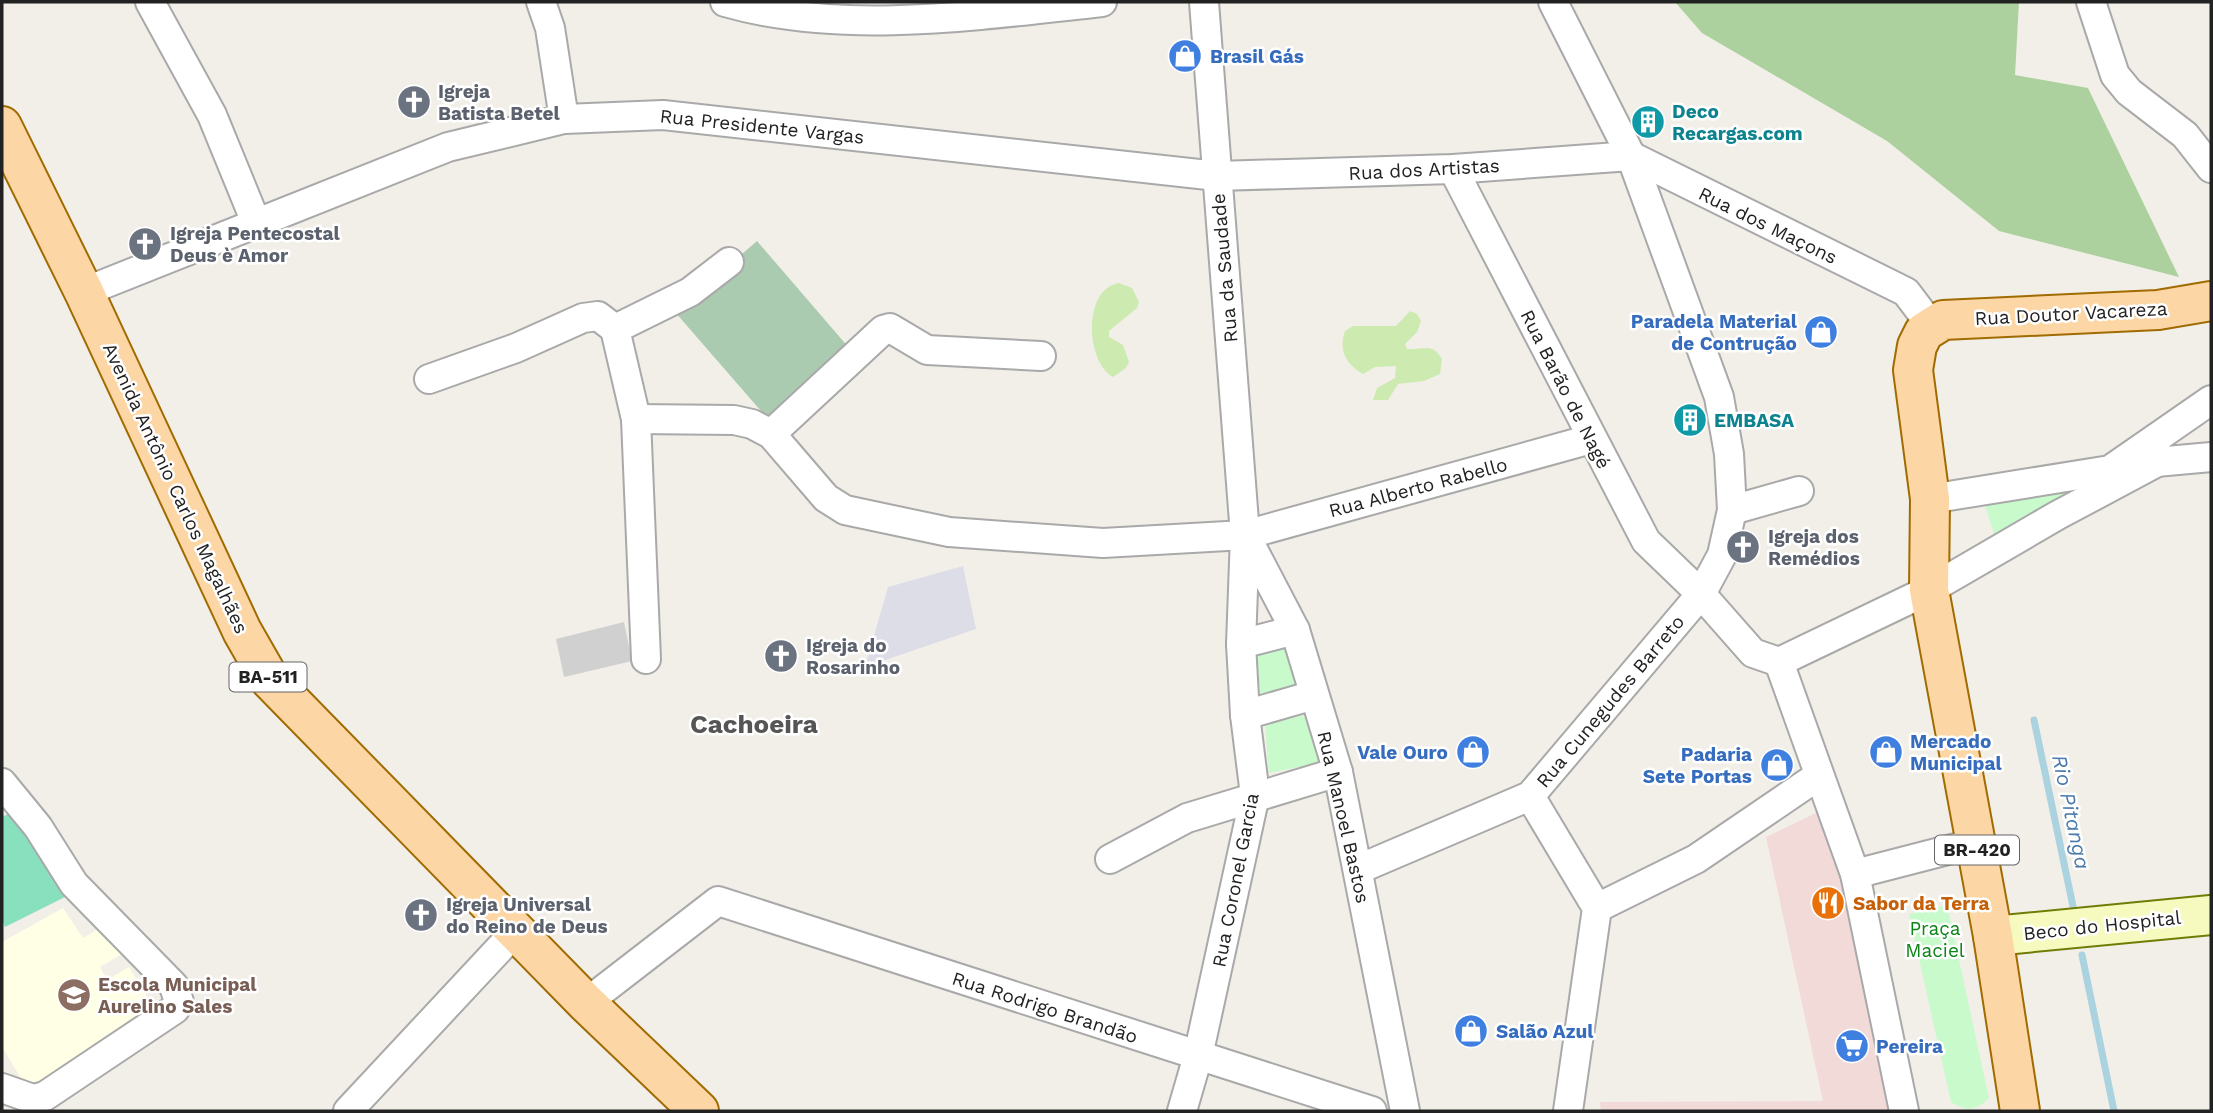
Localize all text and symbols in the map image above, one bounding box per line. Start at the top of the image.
shop icon: Brasil Gás [1166,37,1204,75]
place label: Brasil Gás [1210,45,1304,68]
place label: Igreja Batista Betel [438,80,560,125]
church icon: Igreja Batista Betel [395,83,433,121]
place label: Deco Recargas.com [1672,100,1803,145]
building icon: Deco Recargas.com [1629,103,1667,141]
street label: Rua Presidente Vargas [659,104,865,149]
street label: Rua dos Artistas [1348,154,1500,185]
street label: Rua dos Maçons [1695,182,1841,269]
street label: Rua da Saudade [1207,192,1242,344]
place label: Igreja Pentecostal Deus è Amor [170,222,341,267]
church icon: Igreja Pentecostal Deus è Amor [126,225,164,263]
street label: Rua Doutor Vacareza [1974,297,2168,330]
street label: Rua Barão de Nagé [1516,306,1616,473]
place label: Paradela Material de Contrução [1631,310,1798,355]
shop icon: Paradela Material de Contrução [1802,313,1840,351]
street label: Avenida Antônio Carlos Magalhães [98,339,253,637]
building icon: EMBASA [1671,401,1709,439]
place label: EMBASA [1714,409,1794,432]
street label: Rua Alberto Rabello [1326,453,1510,522]
place label: Igreja dos Remédios [1768,525,1860,570]
church icon: Igreja dos Remédios [1724,528,1762,566]
street label: Rua Cunegudes Barreto [1531,610,1689,792]
place label: Igreja do Rosarinho [806,634,900,679]
church icon: Igreja do Rosarinho [762,637,800,675]
road number: BA-511 [230,662,306,692]
district label: Cachoeira [690,709,818,739]
street label: Rua Manoel Bastos [1312,729,1375,906]
place label: Mercado Municipal [1910,730,2002,775]
shop icon: Vale Ouro [1454,733,1492,771]
shop icon: Mercado Municipal [1867,733,1905,771]
place label: Vale Ouro [1357,741,1448,764]
place label: Padaria Sete Portas [1643,743,1752,788]
shop icon: Padaria Sete Portas [1758,746,1796,784]
water label: Rio Pitanga [2047,752,2096,871]
street label: Rua Coronel Garcia [1207,791,1264,969]
road number: BR-420 [1935,836,2019,864]
restaurant icon: Sabor da Terra [1809,884,1847,922]
place label: Sabor da Terra [1853,892,1990,915]
place label: Igreja Universal do Reino de Deus [446,893,608,938]
church icon: Igreja Universal do Reino de Deus [402,896,440,934]
street label: Beco do Hospital [2022,906,2182,945]
park label: Praça Maciel [1905,917,1965,962]
street label: Rua Rodrigo Brandão [949,967,1141,1048]
place label: Escola Municipal Aurelino Sales [98,973,257,1018]
school or university icon: Escola Municipal Aurelino Sales [55,976,93,1014]
shop icon: Salão Azul [1452,1012,1490,1050]
place label: Salão Azul [1496,1020,1594,1043]
supermarket icon: Pereira [1833,1027,1871,1065]
place label: Pereira [1876,1035,1943,1058]

